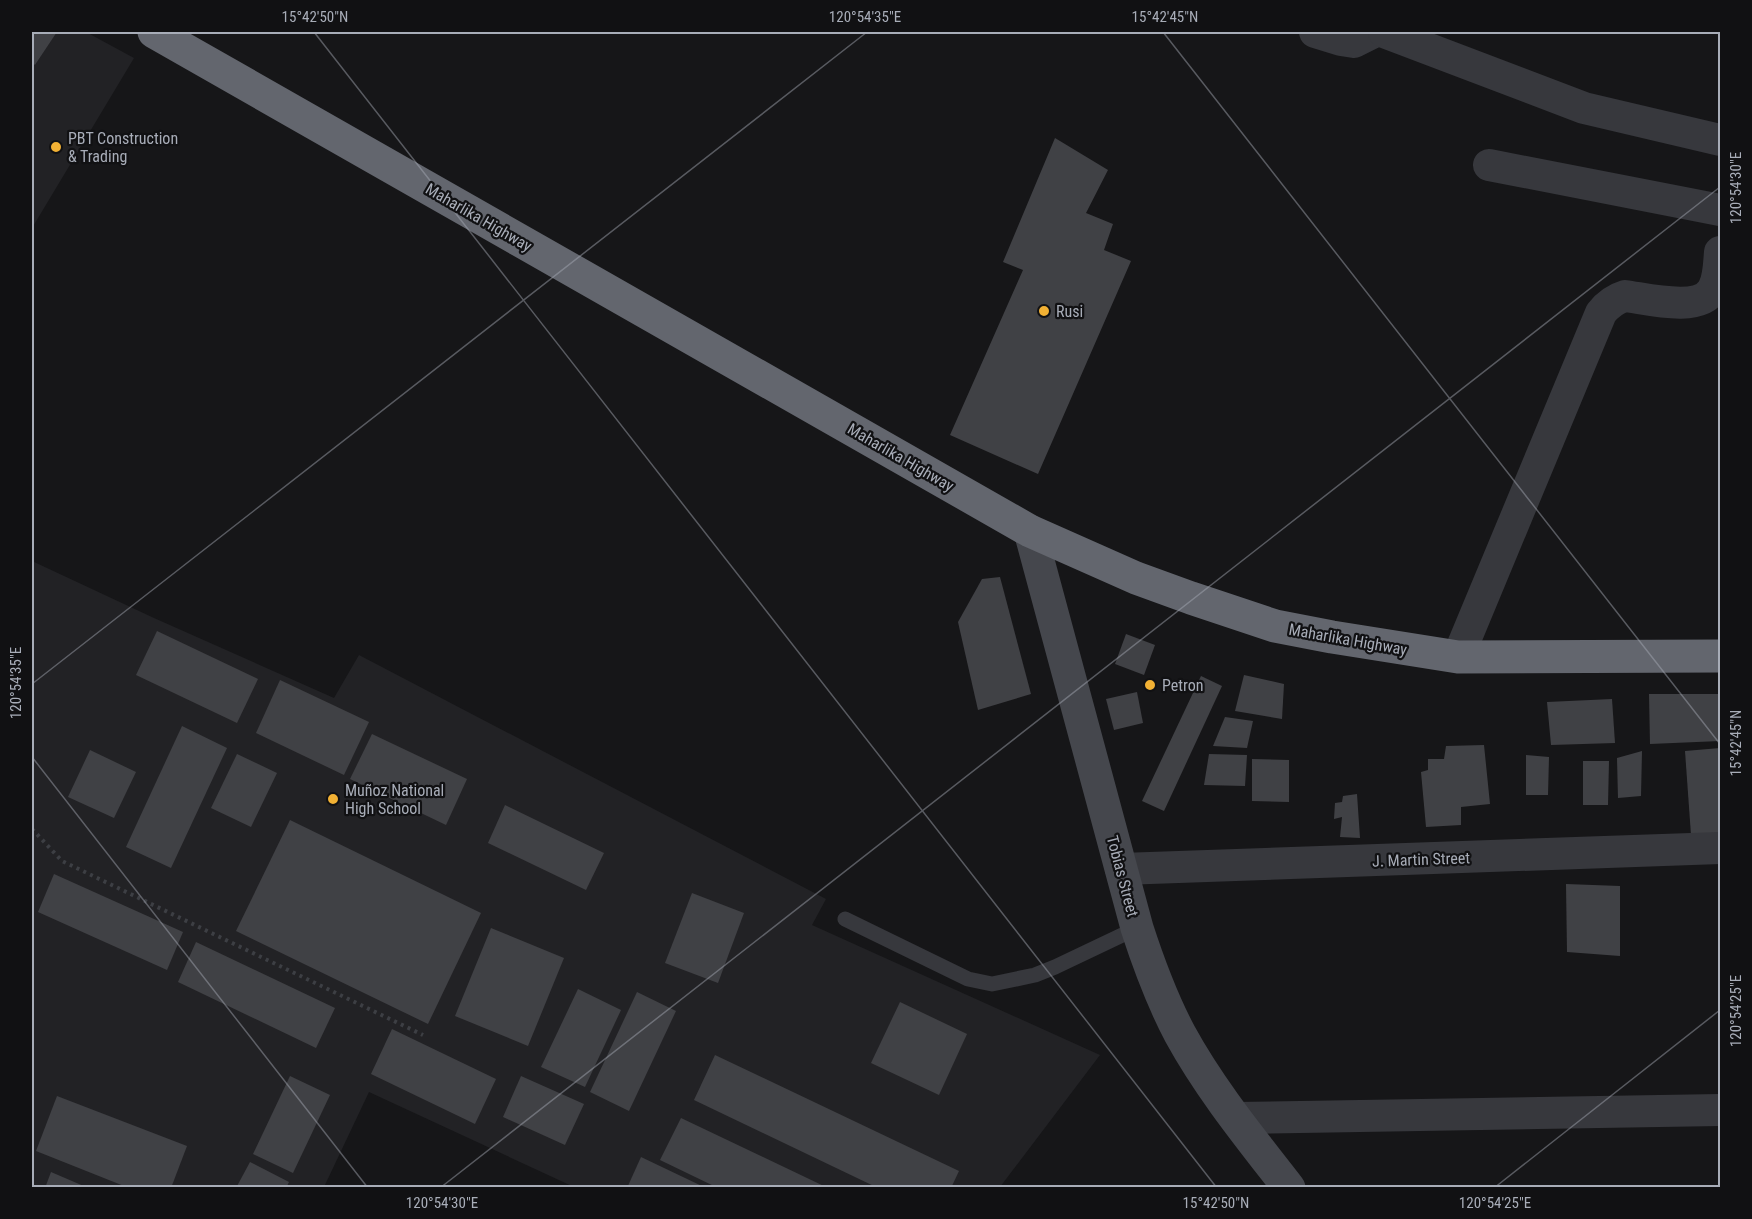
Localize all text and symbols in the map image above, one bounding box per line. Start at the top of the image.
text: 15°42'50"N [282,8,348,26]
text: 120°54'35"E [829,8,901,26]
text: 15°42'45"N [1132,8,1198,26]
place label: PBT Construction & Trading [68,129,178,166]
marker: PBT Construction & Trading [49,140,63,154]
text: 120°54'30"E [1727,152,1745,224]
street label: Maharlika Highway [422,179,536,256]
place label: Rusi [1056,302,1083,321]
marker: Rusi [1037,304,1051,318]
street label: Maharlika Highway [844,419,958,496]
street label: Maharlika Highway [1287,620,1409,659]
text: 120°54'35"E [7,647,25,719]
place label: Petron [1162,676,1204,695]
marker: Petron [1143,678,1157,692]
text: 15°42'45"N [1727,710,1745,776]
place label: Muñoz National High School [345,781,444,818]
marker: Muñoz National High School [326,792,340,806]
street label: Tobias Street [1103,833,1143,919]
street label: J. Martin Street [1372,848,1471,871]
text: 120°54'25"E [1727,975,1745,1047]
text: 120°54'30"E [406,1194,478,1212]
text: 15°42'50"N [1183,1194,1249,1212]
text: 120°54'25"E [1459,1194,1531,1212]

